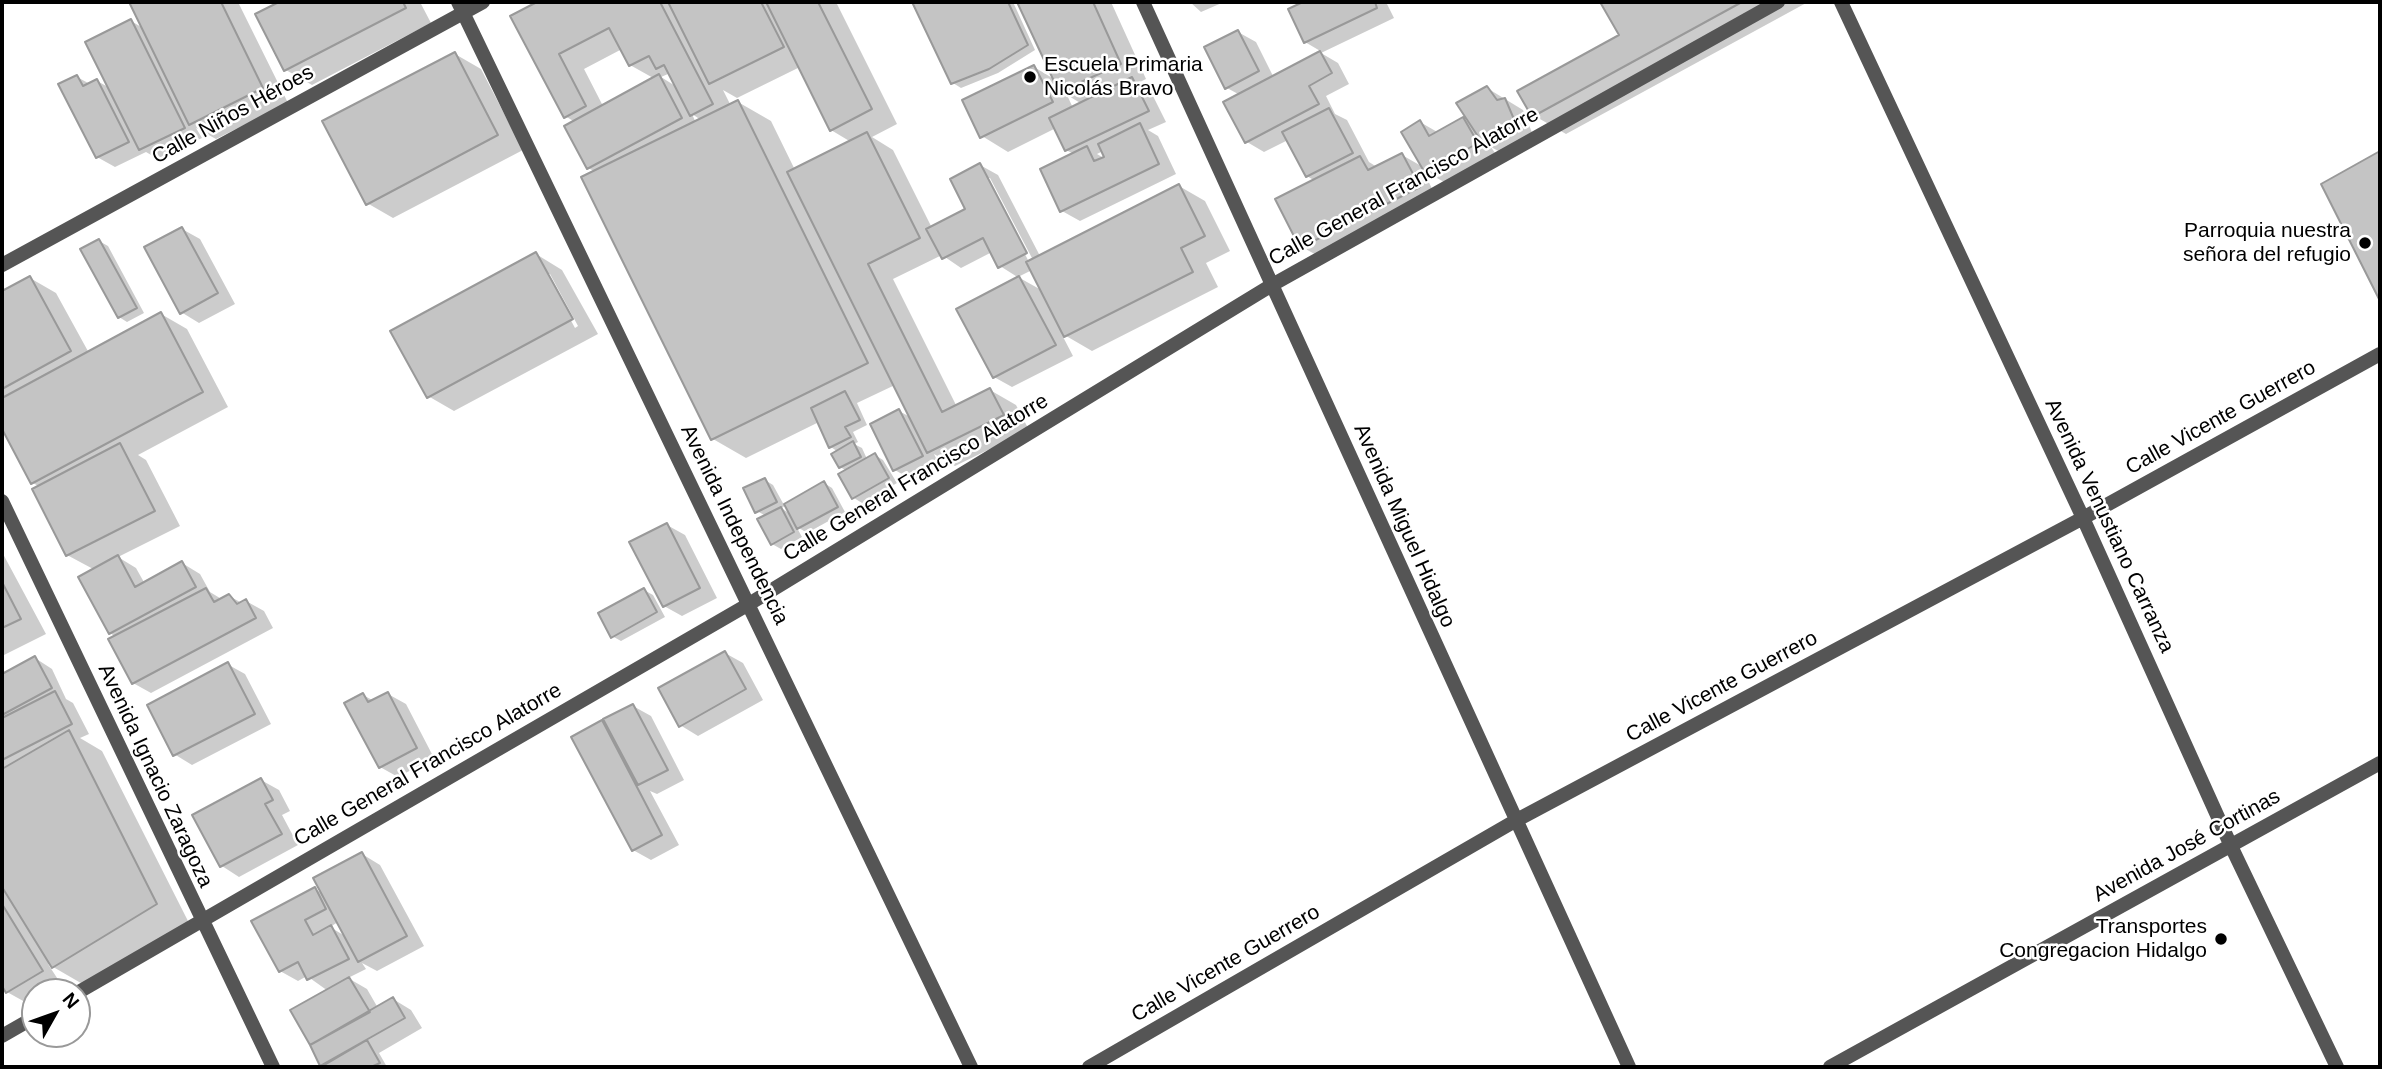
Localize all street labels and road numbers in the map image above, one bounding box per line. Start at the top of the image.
street label: Calle Niños Héroes [148,60,318,170]
street label: Calle General Francisco Alatorre [1265,102,1543,272]
street label: Calle Vicente Guerrero [2122,355,2320,481]
street label: Calle General Francisco Alatorre [779,389,1053,567]
street label: Avenida Venustiano Carranza [2039,395,2179,657]
street label: Avenida Miguel Hidalgo [1348,420,1460,632]
street label: Avenida Independencia [675,421,793,629]
street label: Calle Vicente Guerrero [1622,626,1822,748]
street label: Avenida Ignacio Zaragoza [92,660,218,892]
street label: Calle General Francisco Alatorre [290,678,566,852]
street label: Avenida José Cortinas [2089,784,2285,908]
street label: Calle Vicente Guerrero [1127,900,1325,1028]

